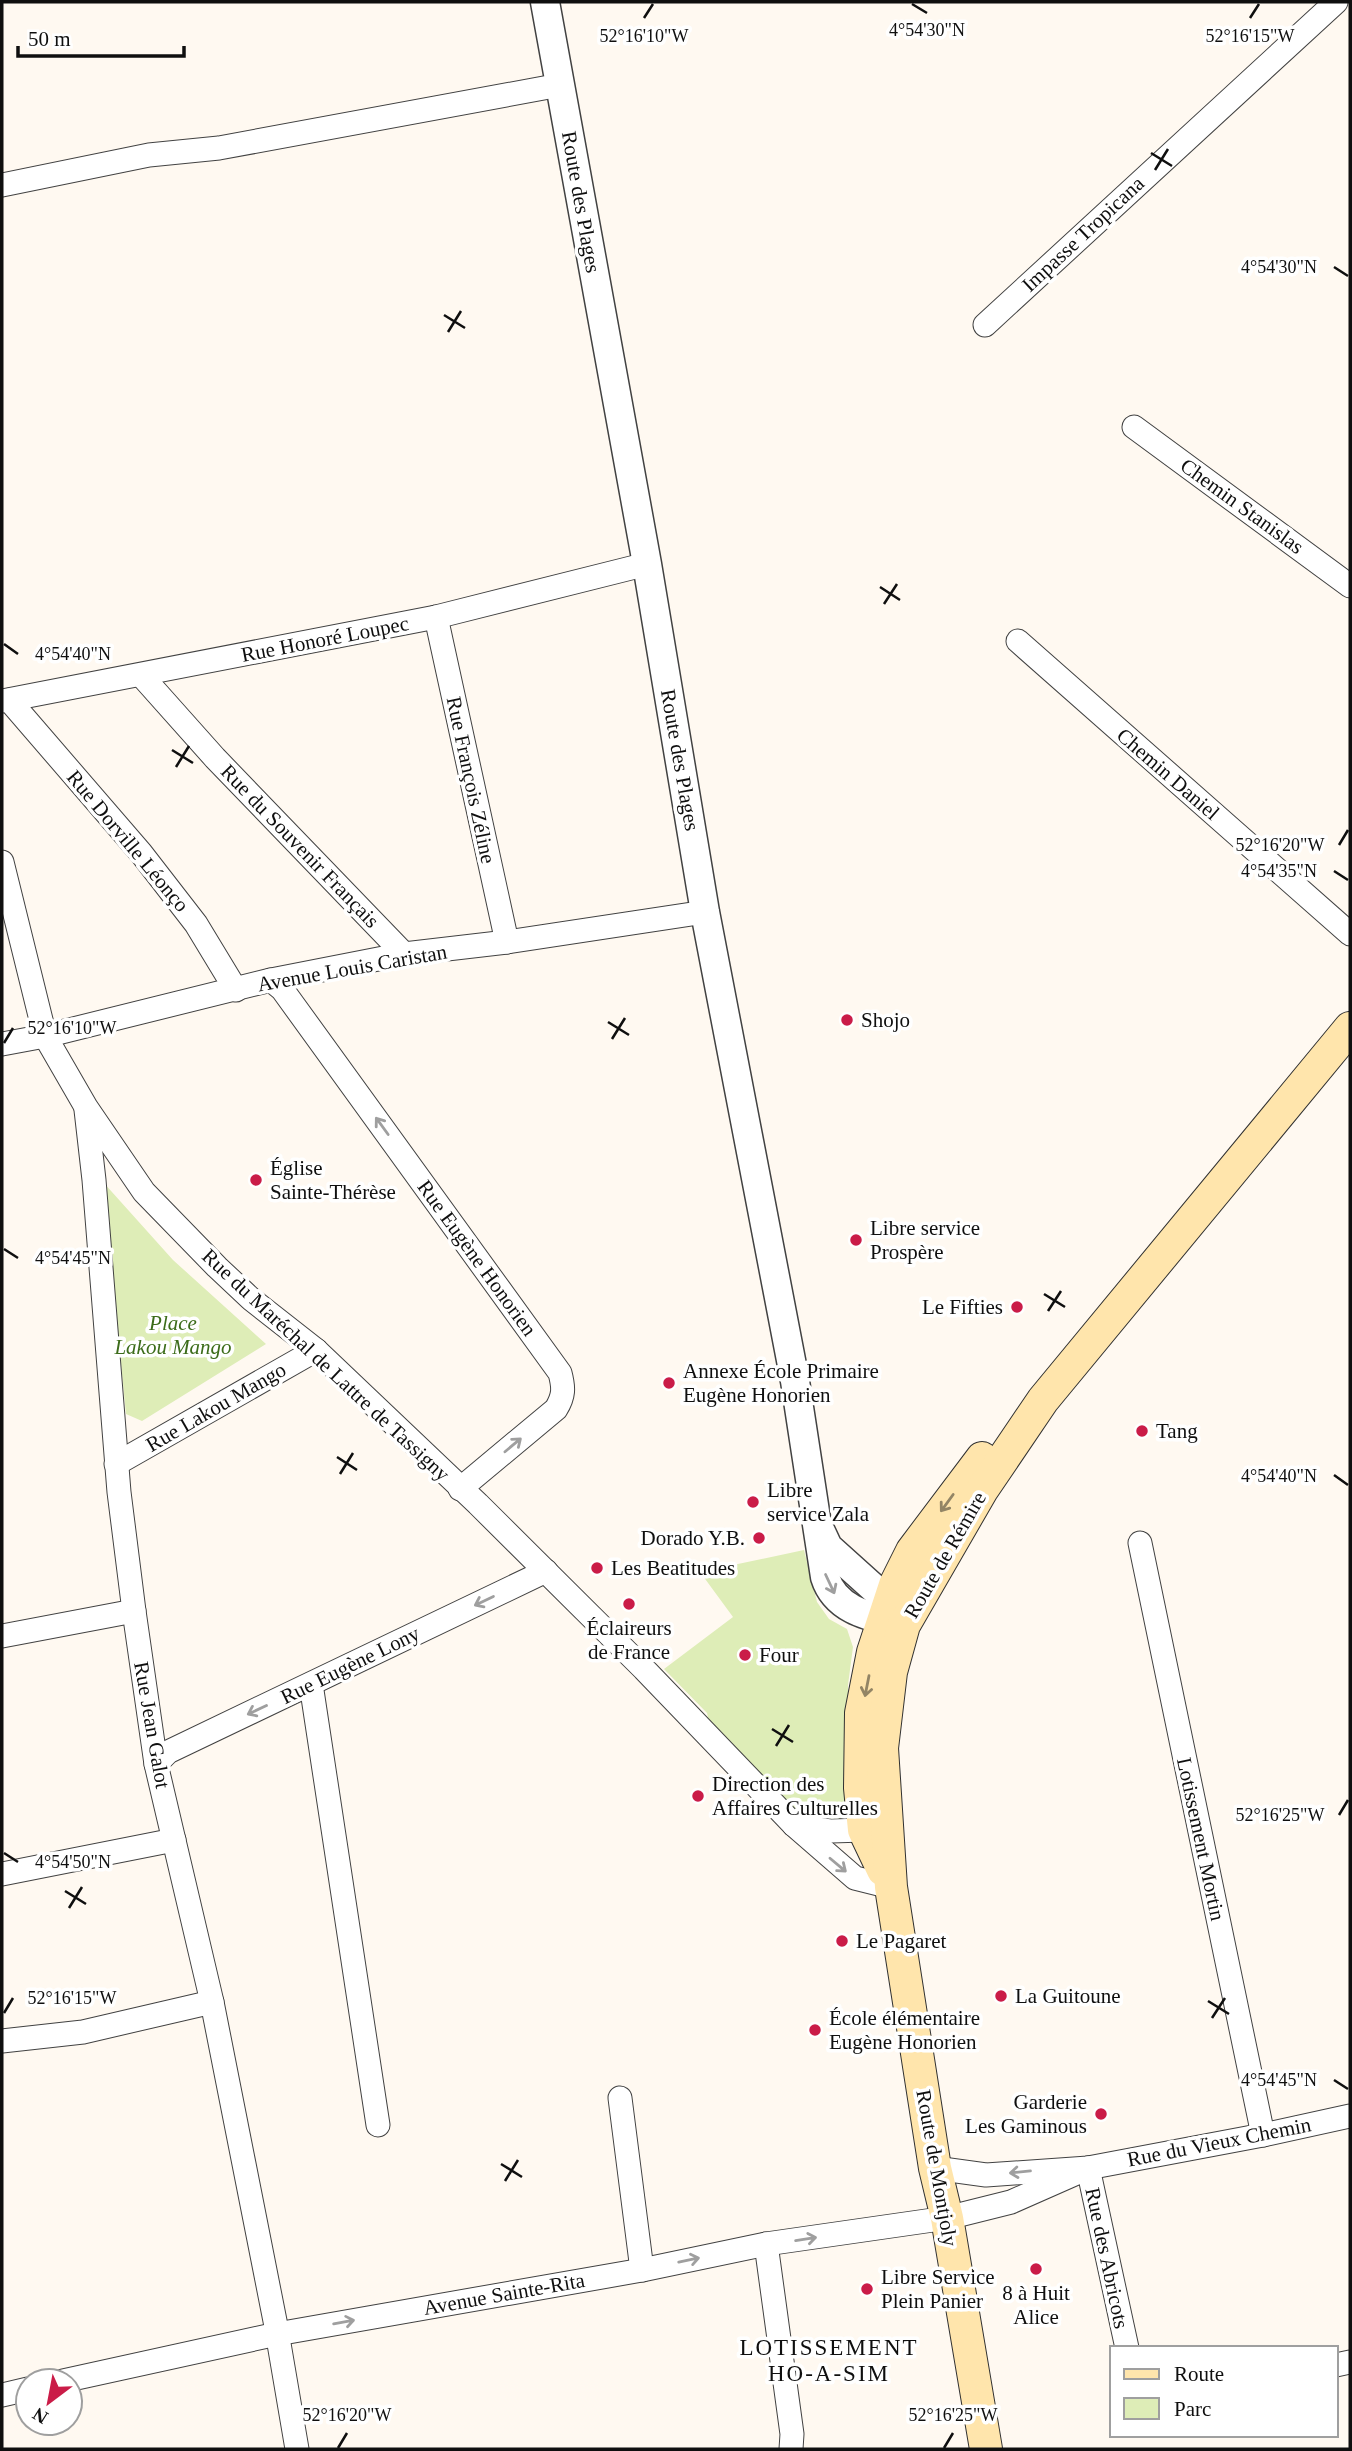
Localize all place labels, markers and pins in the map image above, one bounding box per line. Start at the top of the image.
place label: Shojo [861,1008,910,1032]
marker: Shojo [839,1012,855,1028]
place label: Église Sainte-Thérèse [270,1156,396,1204]
marker: Église Sainte-Thérèse [248,1172,264,1188]
place label: Libre service Prospère [870,1216,980,1264]
marker: Libre service Prospère [848,1232,864,1248]
place label: Le Fifties [922,1295,1003,1319]
marker: Le Fifties [1009,1299,1025,1315]
place label: Annexe École Primaire Eugène Honorien [683,1359,879,1407]
marker: Annexe École Primaire Eugène Honorien [661,1375,677,1391]
place label: Tang [1156,1419,1198,1443]
marker: Tang [1134,1423,1150,1439]
place label: Libre service Zala [767,1478,870,1526]
marker: Libre service Zala [745,1494,761,1510]
place label: Dorado Y.B. [641,1526,745,1550]
marker: Dorado Y.B. [751,1530,767,1546]
place label: Les Beatitudes [611,1556,735,1580]
marker: Les Beatitudes [589,1560,605,1576]
marker: Éclaireurs de France [621,1596,637,1612]
place label: Éclaireurs de France [586,1616,672,1664]
place label: Four [759,1643,799,1667]
marker: Four [737,1647,753,1663]
place label: Direction des Affaires Culturelles [712,1772,878,1820]
marker: Direction des Affaires Culturelles [690,1788,706,1804]
place label: Le Pagaret [856,1929,947,1953]
marker: Le Pagaret [834,1933,850,1949]
place label: La Guitoune [1015,1984,1121,2008]
marker: La Guitoune [993,1988,1009,2004]
place label: École élémentaire Eugène Honorien [829,2006,980,2054]
marker: École élémentaire Eugène Honorien [807,2022,823,2038]
place label: Garderie Les Gaminous [965,2090,1087,2138]
marker: Garderie Les Gaminous [1093,2106,1109,2122]
marker: 8 à Huit Alice [1028,2261,1044,2277]
place label: Libre Service Plein Panier [881,2265,995,2313]
marker: Libre Service Plein Panier [859,2281,875,2297]
place label: 8 à Huit Alice [1002,2281,1070,2329]

